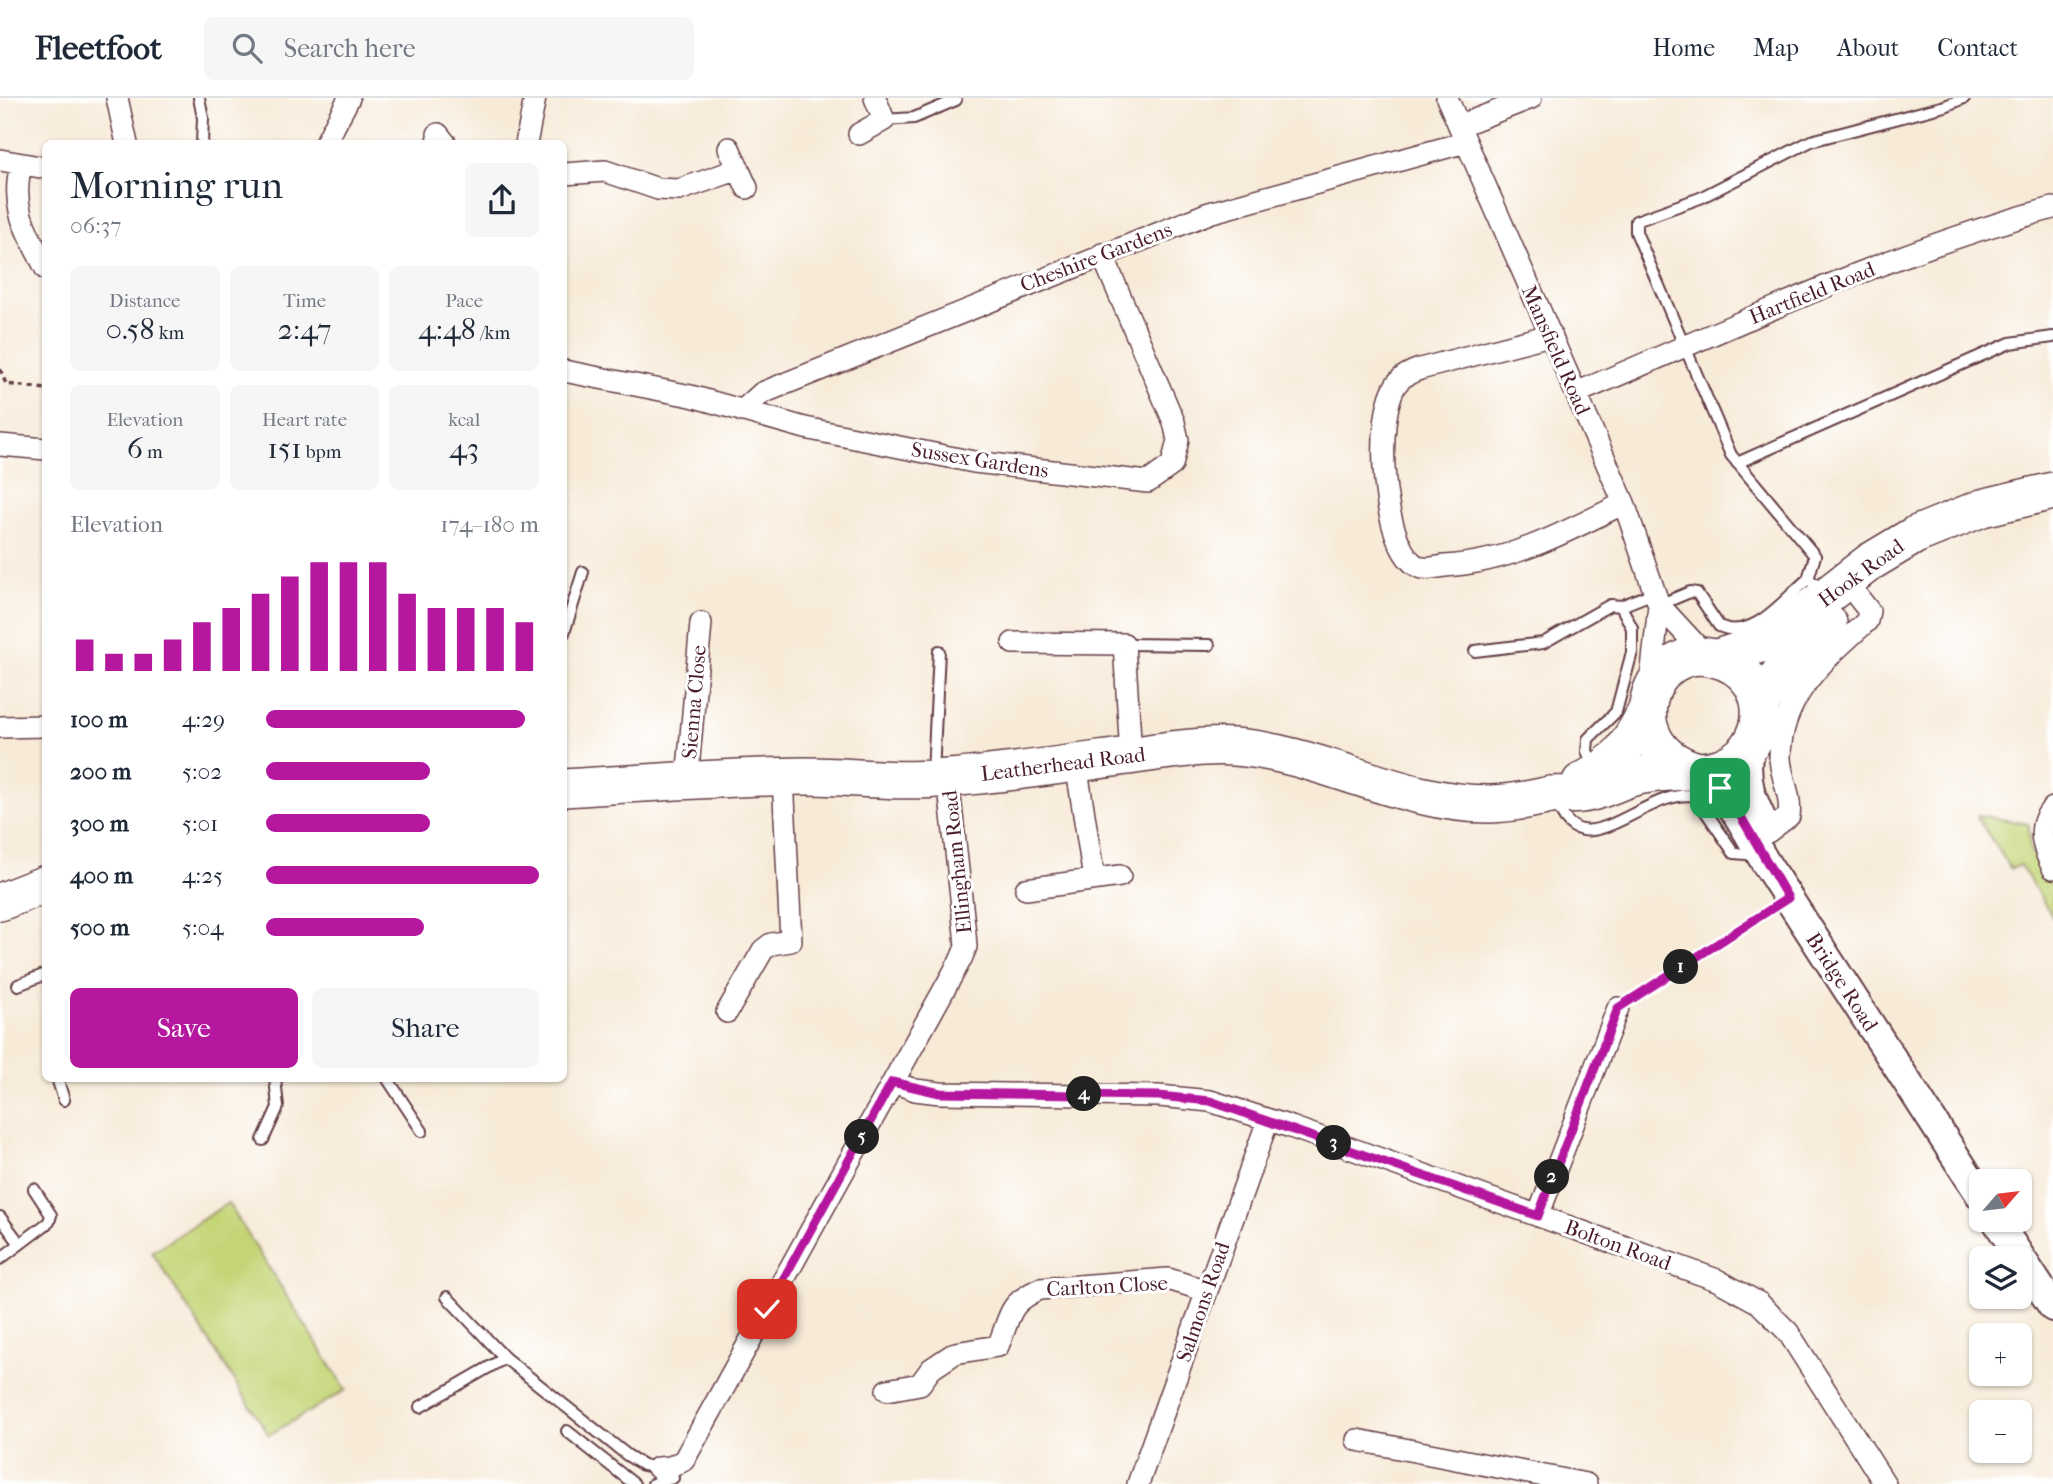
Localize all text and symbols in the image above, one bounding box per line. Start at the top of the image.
search box [204,17,694,80]
text: Fleetfoot [35,29,162,68]
icon: search [228,29,266,67]
text: Search here [284,33,416,64]
text: Home [1653,34,1715,62]
text: Map [1753,34,1799,62]
text: About [1837,34,1899,62]
text: Contact [1937,34,2018,62]
text: Morning run [70,163,283,208]
button: share [465,163,539,237]
text: 06:37 [70,212,121,239]
street label: Cheshire Gardens [1017,217,1175,297]
street label: Hartfield Road [1746,257,1879,329]
street label: Mansfield Road [1517,282,1596,419]
text: Distance [109,290,181,312]
text: Time [283,290,326,312]
text: Pace [445,290,483,312]
text: 0.58 [105,312,155,347]
text: 2:47 [277,312,332,347]
text: 4:48 [418,312,476,347]
text: km [155,322,184,344]
text: /km [476,322,510,344]
text: Elevation [106,409,183,431]
text: Heart rate [262,409,347,431]
text: kcal [448,409,480,431]
text: 6 [127,431,143,466]
text: 151 [267,431,302,466]
text: 43 [449,431,479,466]
street label: Sussex Gardens [910,437,1051,483]
text: m [143,441,163,463]
text: bpm [302,441,342,463]
text: Elevation [70,511,163,538]
text: 174–180 m [440,511,539,538]
street label: Hook Road [1814,534,1909,612]
street label: Sienna Close [677,644,711,760]
text: 100 m [70,706,128,733]
text: 4:29 [182,706,225,733]
street label: Leatherhead Road [979,742,1147,786]
text: 200 m [70,758,131,785]
text: 5:02 [182,758,222,785]
pin [1690,758,1750,818]
icon: arrive [1701,769,1739,807]
street label: Ellingham Road [937,788,976,935]
text: 300 m [70,810,129,837]
text: 5:01 [182,810,218,837]
text: 400 m [70,862,133,889]
text: 4:25 [182,862,223,889]
text: 500 m [70,914,129,941]
text: 5:04 [182,914,224,941]
street label: Bridge Road [1801,928,1883,1036]
pin: 1 [1664,950,1698,984]
text: 1 [1677,955,1684,977]
button: Save [70,988,298,1068]
button: Share [312,988,539,1068]
pin: 4 [1066,1076,1102,1112]
text: 4 [1078,1082,1089,1104]
pin: 5 [844,1119,880,1154]
text: 5 [857,1125,866,1147]
pin: 3 [1316,1126,1352,1160]
text: 3 [1330,1131,1337,1153]
pin: 2 [1534,1160,1570,1194]
text: 2 [1547,1165,1556,1187]
north arrow [1969,1169,2032,1232]
map controls [1969,1169,2032,1463]
street label: Bolton Road [1562,1215,1675,1275]
street label: Salmons Road [1171,1238,1235,1365]
button: layers [1969,1246,2032,1309]
street label: Carlton Close [1046,1271,1168,1301]
pin [737,1279,797,1339]
icon: check [748,1290,786,1328]
button: + [1969,1323,2032,1386]
button: − [1969,1400,2032,1463]

